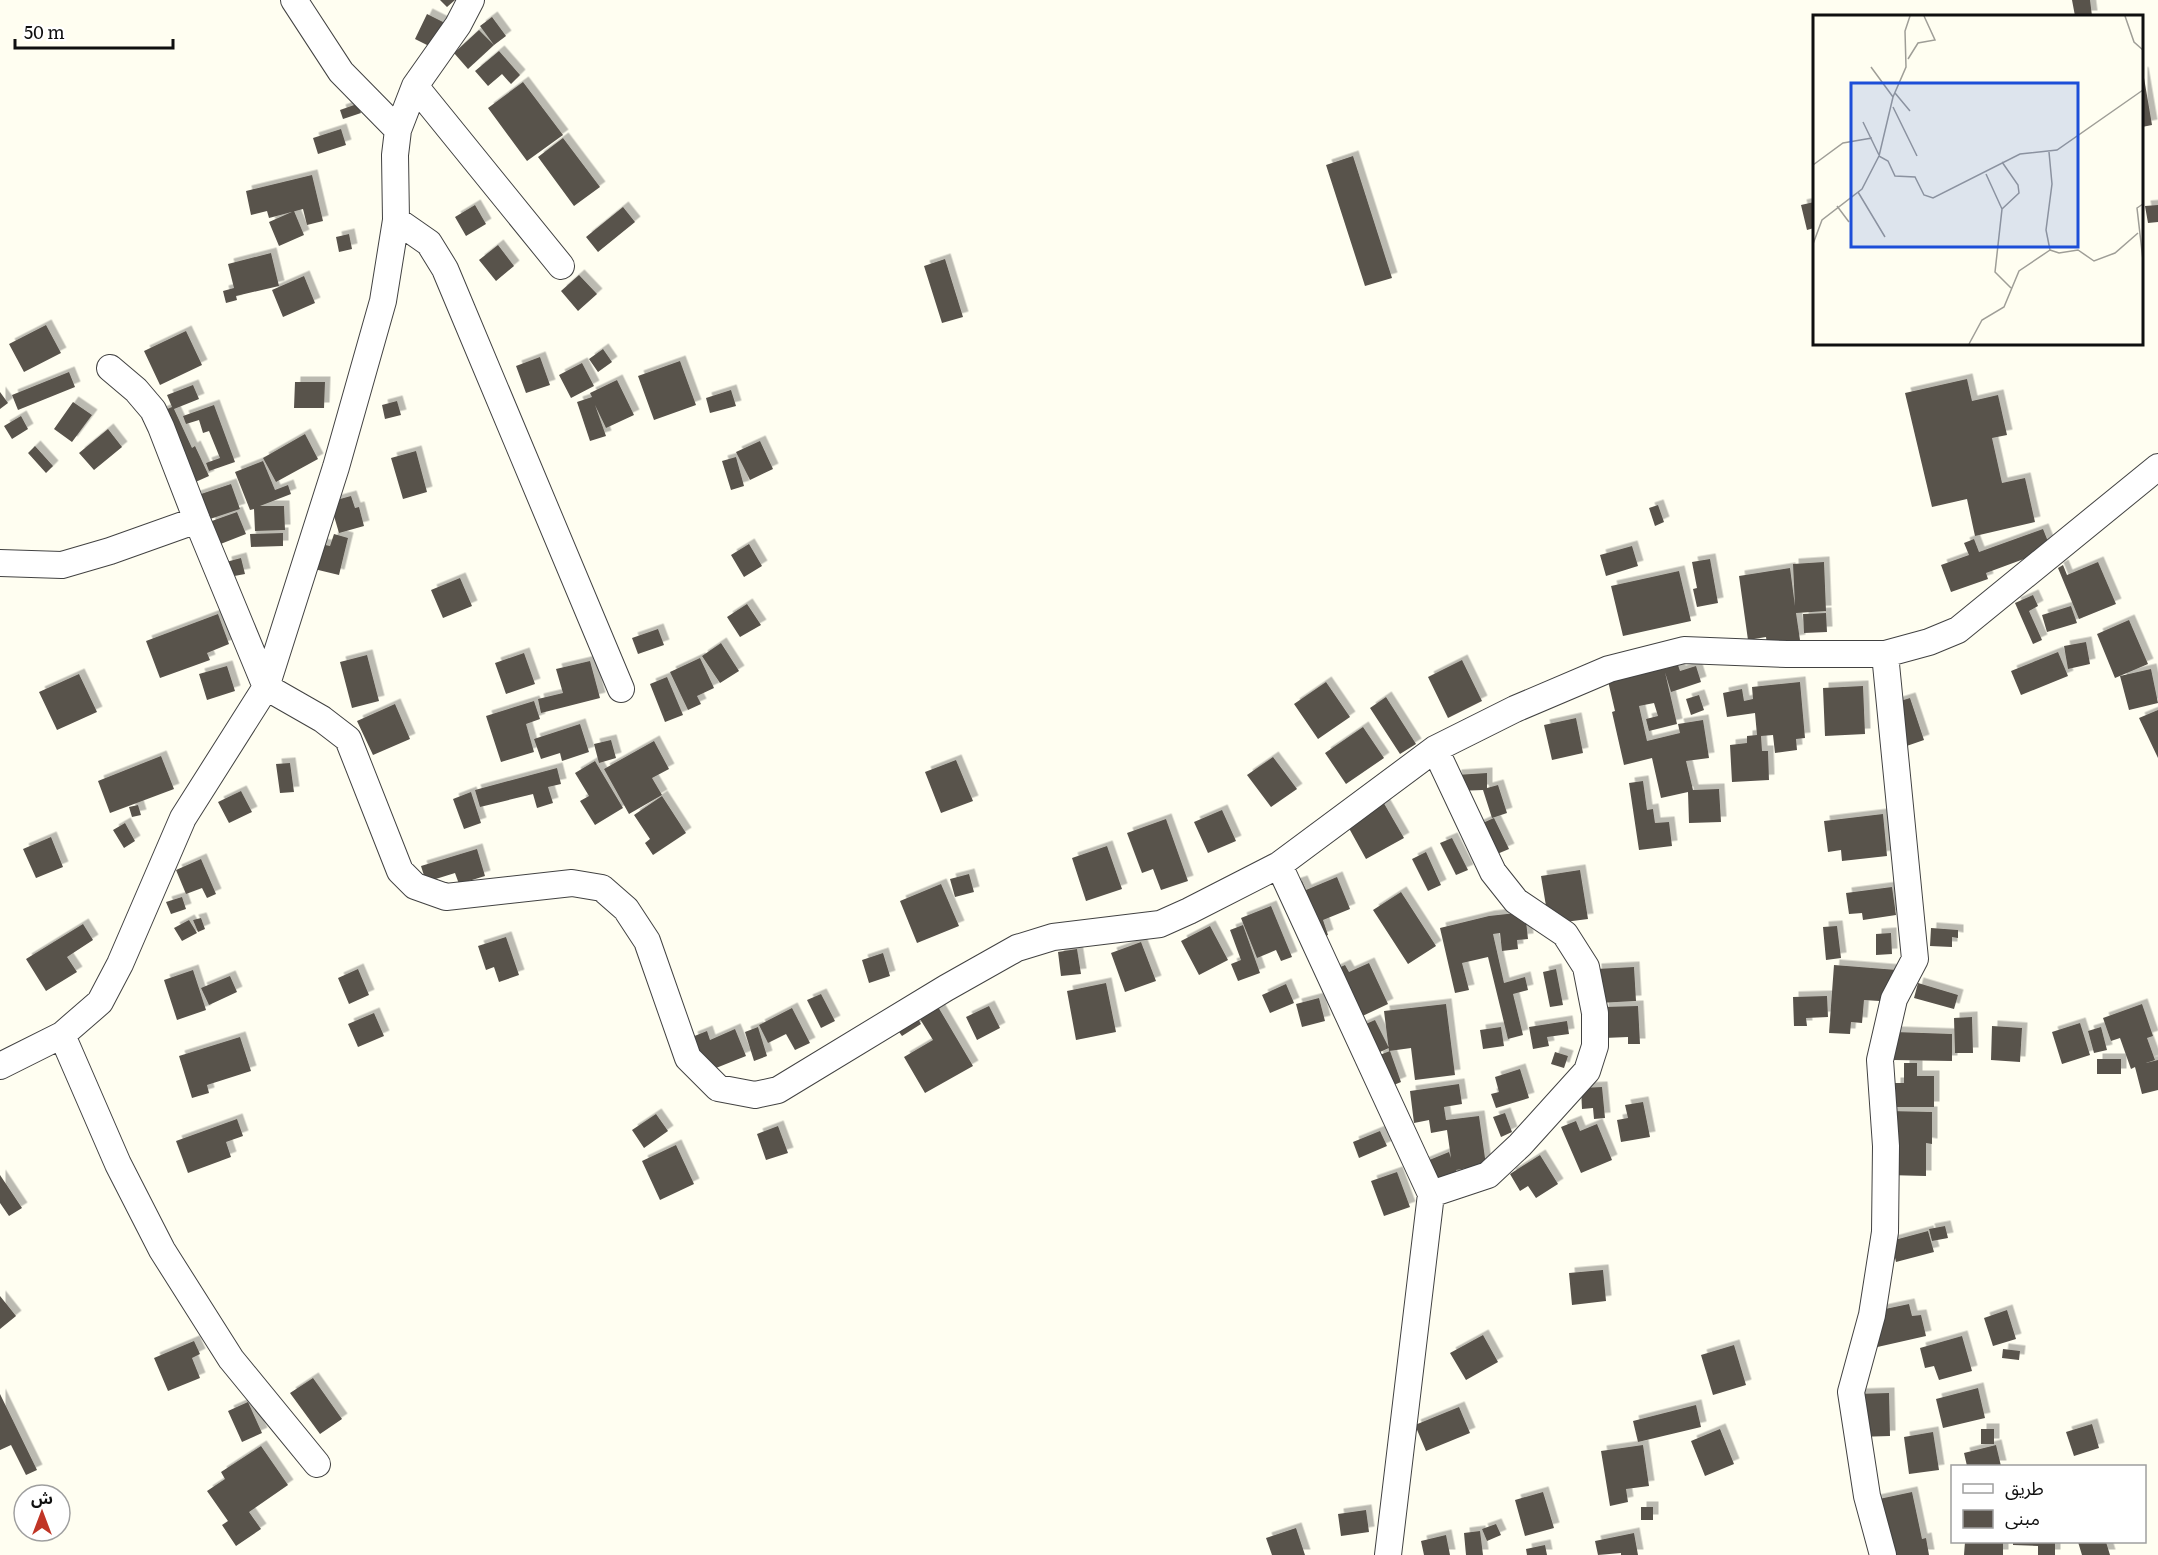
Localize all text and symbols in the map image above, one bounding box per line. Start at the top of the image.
scale bar [15,12,172,50]
inset map [1813,15,2143,345]
text: 50 m [24,18,65,45]
legend [1951,1465,2146,1543]
text: طريق [2005,1474,2044,1501]
north arrow [12,1483,72,1543]
text: ش [31,1485,53,1509]
text: مبنى [2005,1504,2040,1531]

